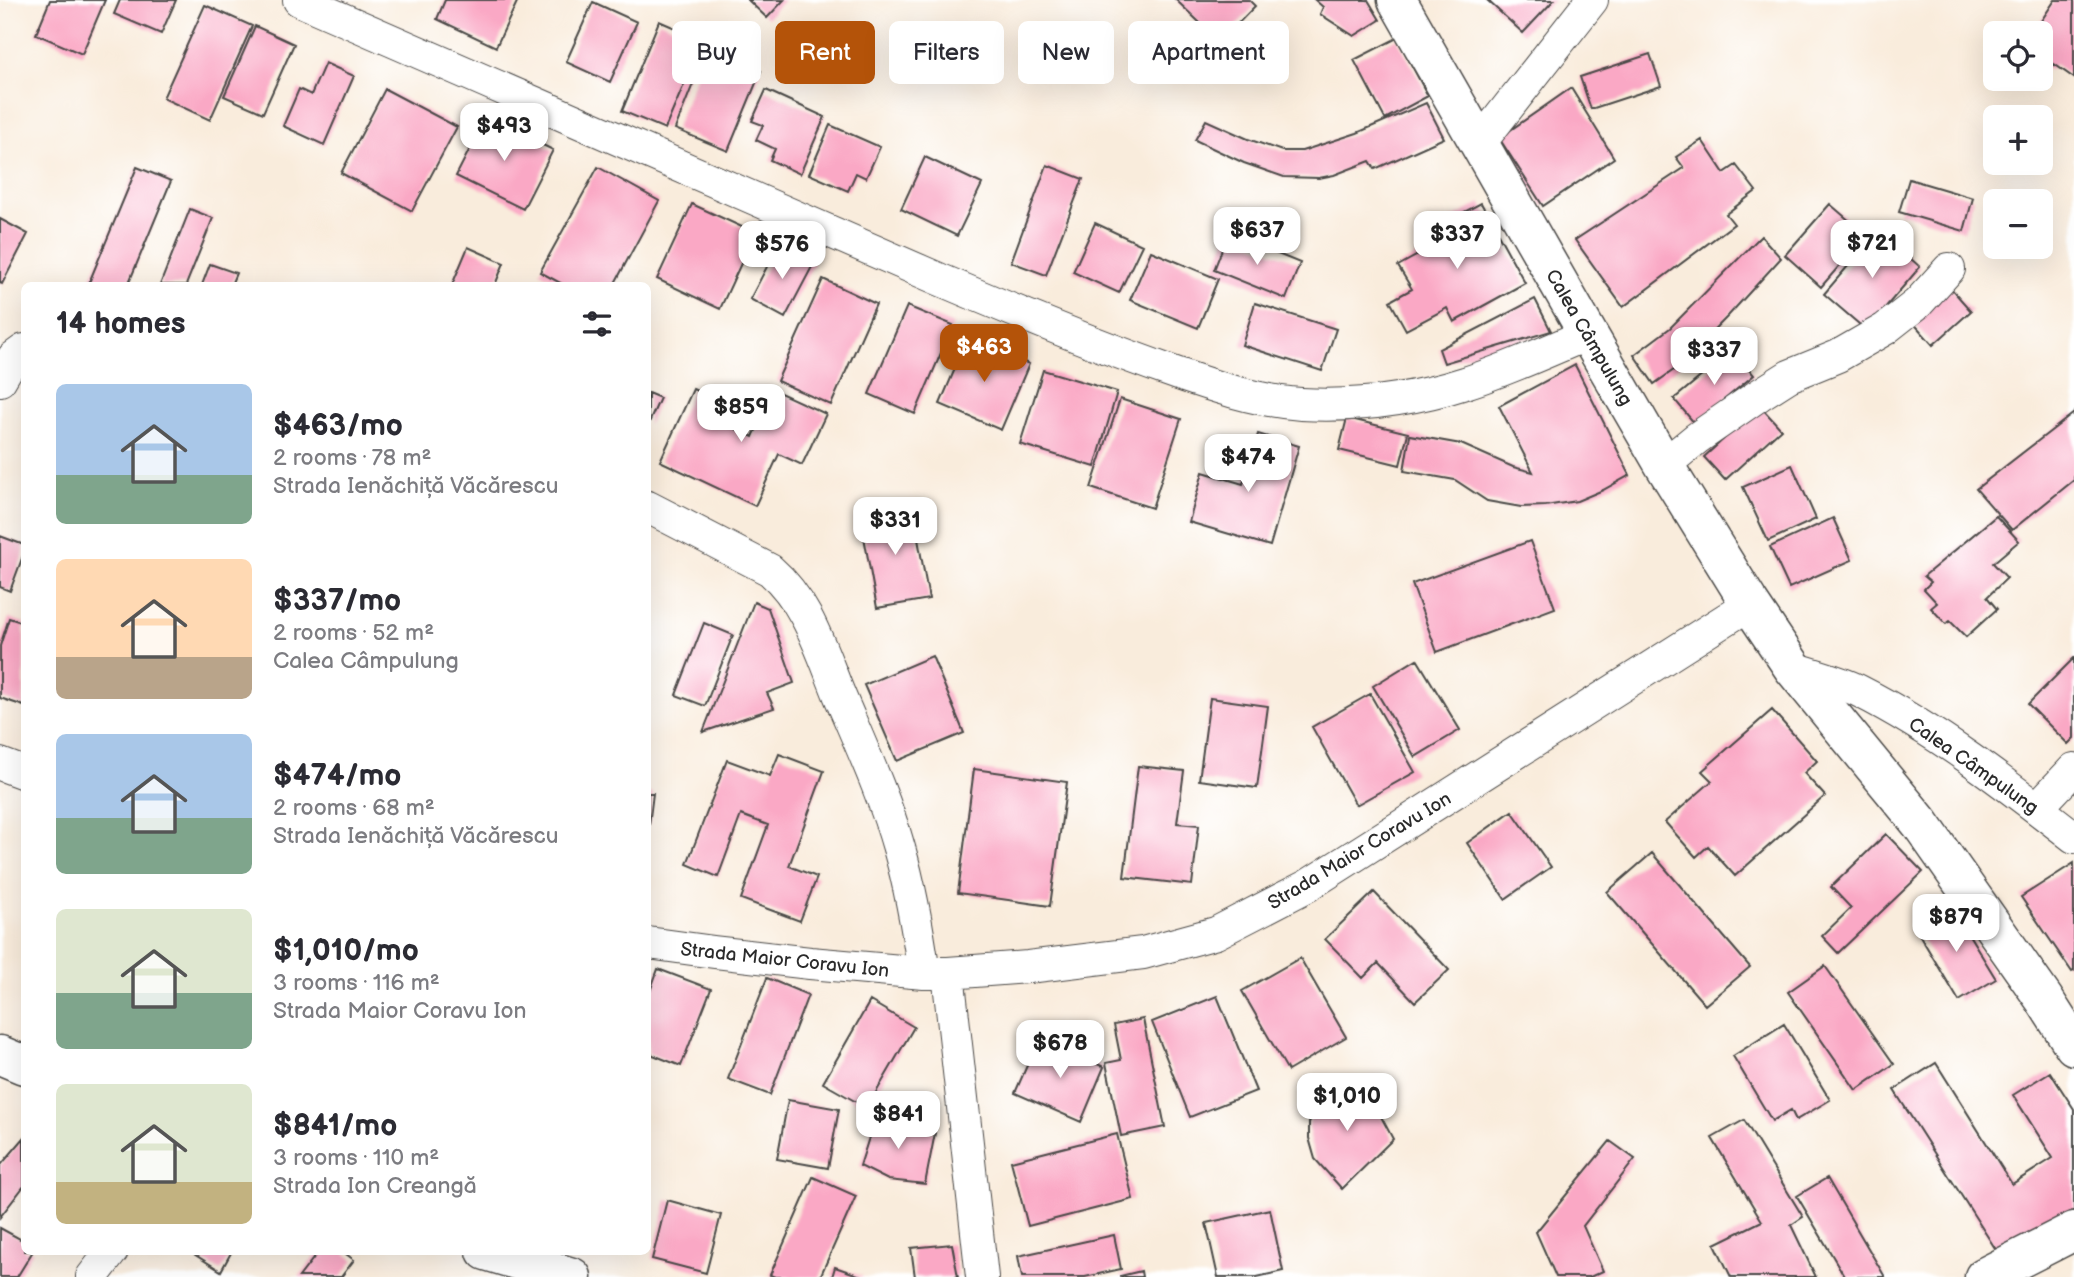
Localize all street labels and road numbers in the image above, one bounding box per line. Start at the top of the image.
street label: Calea Câmpulung [1540,266,1637,410]
street label: Calea Câmpulung [1904,713,2043,820]
street label: Strada Maior Coravu Ion [1264,787,1455,915]
street label: Strada Maior Coravu Ion [679,938,890,983]

